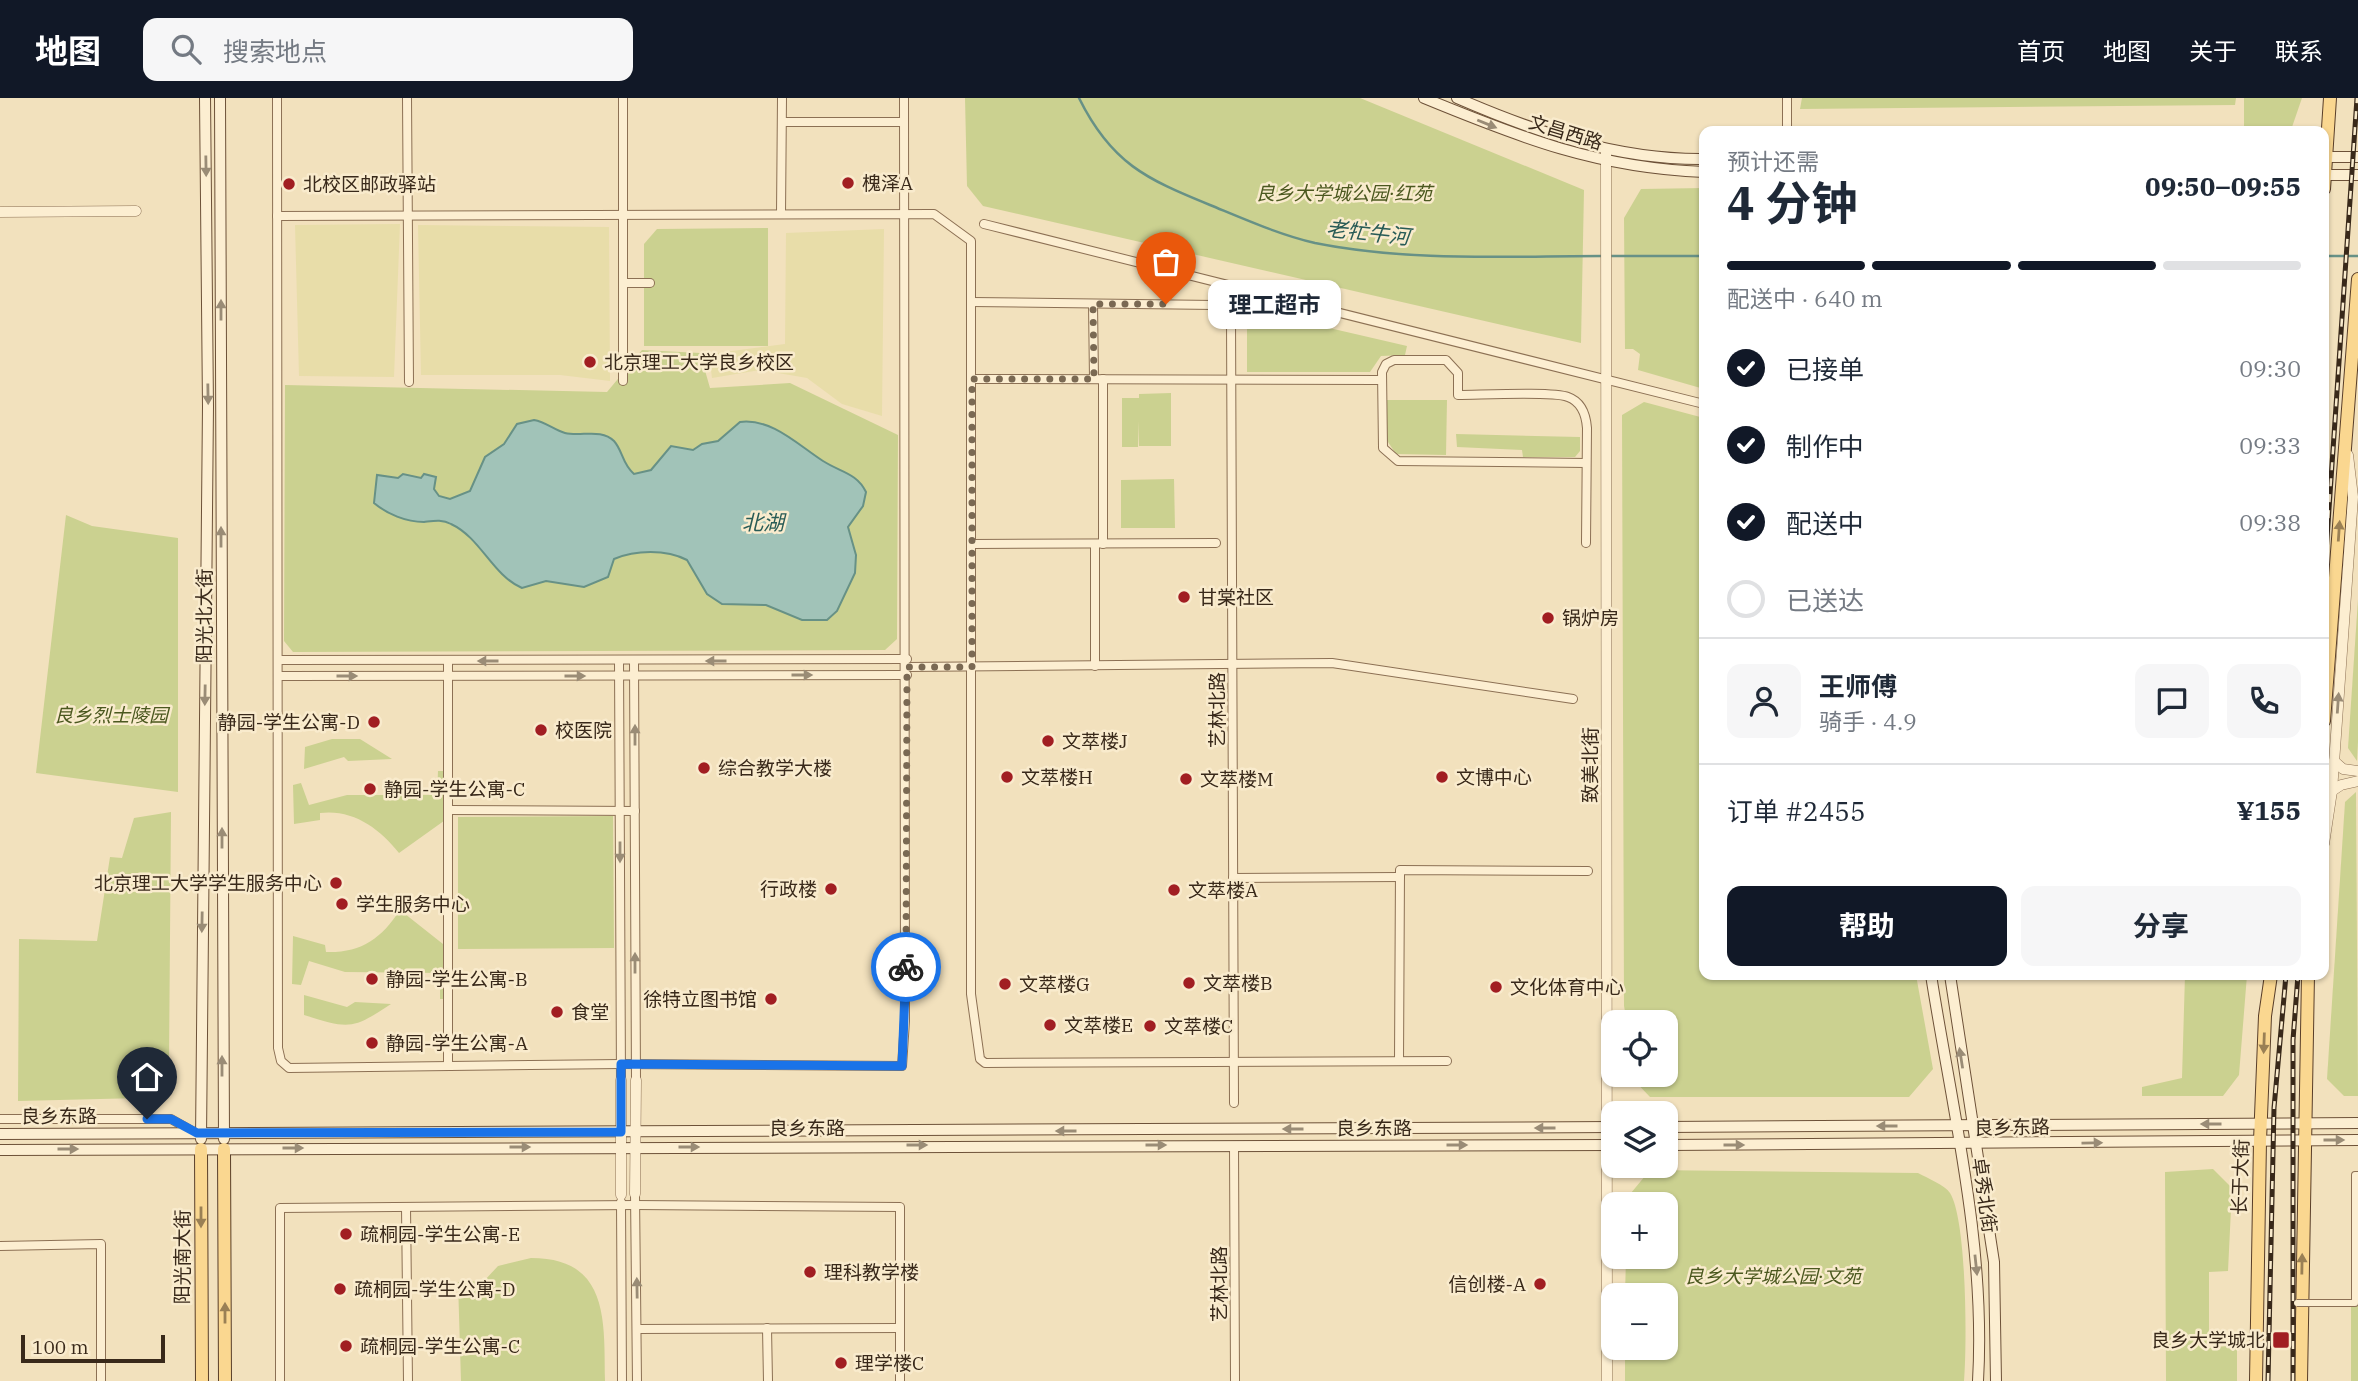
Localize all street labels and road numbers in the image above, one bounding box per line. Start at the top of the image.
street label: 文昌西路 [1526,109,1606,155]
street label: 阳光北大街 [192,568,216,664]
street label: 艺林北路 [1205,672,1229,748]
street label: 致美北街 [1578,727,1602,803]
street label: 良乡东路 [21,1104,97,1128]
street label: 良乡东路 [1974,1114,2050,1140]
street label: 良乡东路 [769,1116,845,1140]
street label: 良乡东路 [1336,1116,1412,1140]
street label: 长于大街 [2227,1139,2253,1215]
street label: 卓秀北街 [1968,1156,2002,1234]
street label: 阳光南大街 [170,1209,194,1305]
street label: 艺林北路 [1207,1246,1231,1322]

